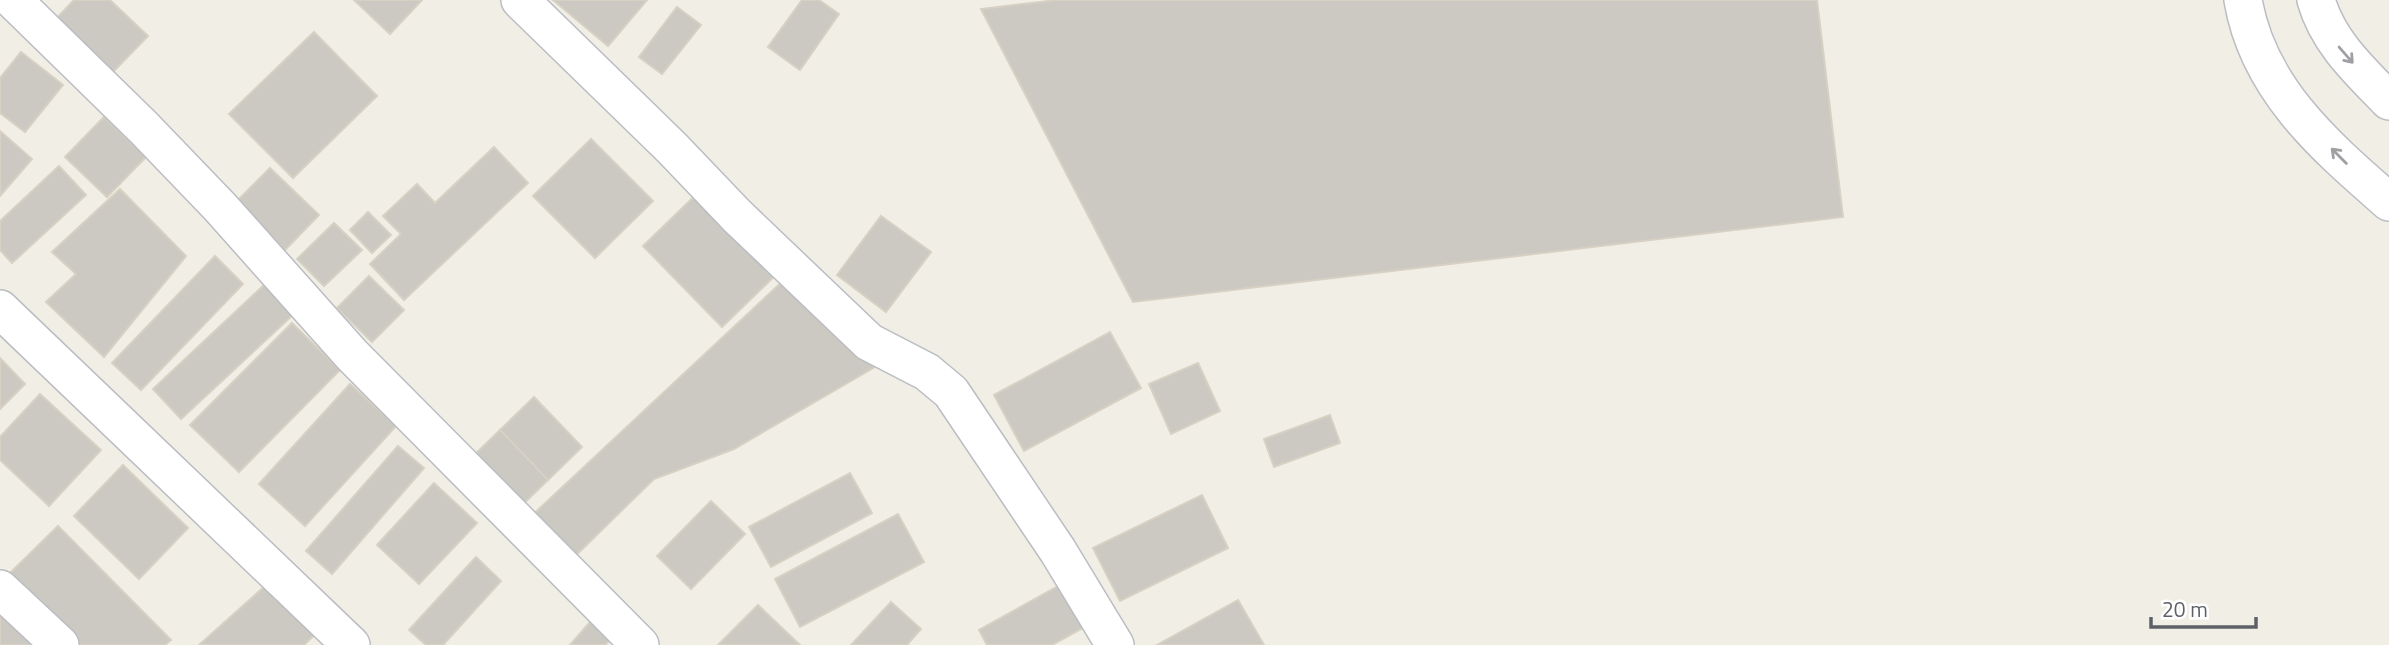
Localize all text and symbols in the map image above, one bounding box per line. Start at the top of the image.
one-way arrow [2338,46,2354,64]
one-way arrow [2331,148,2348,165]
scale bar [2151,586,2256,630]
text: 20 m [2162,593,2208,625]

